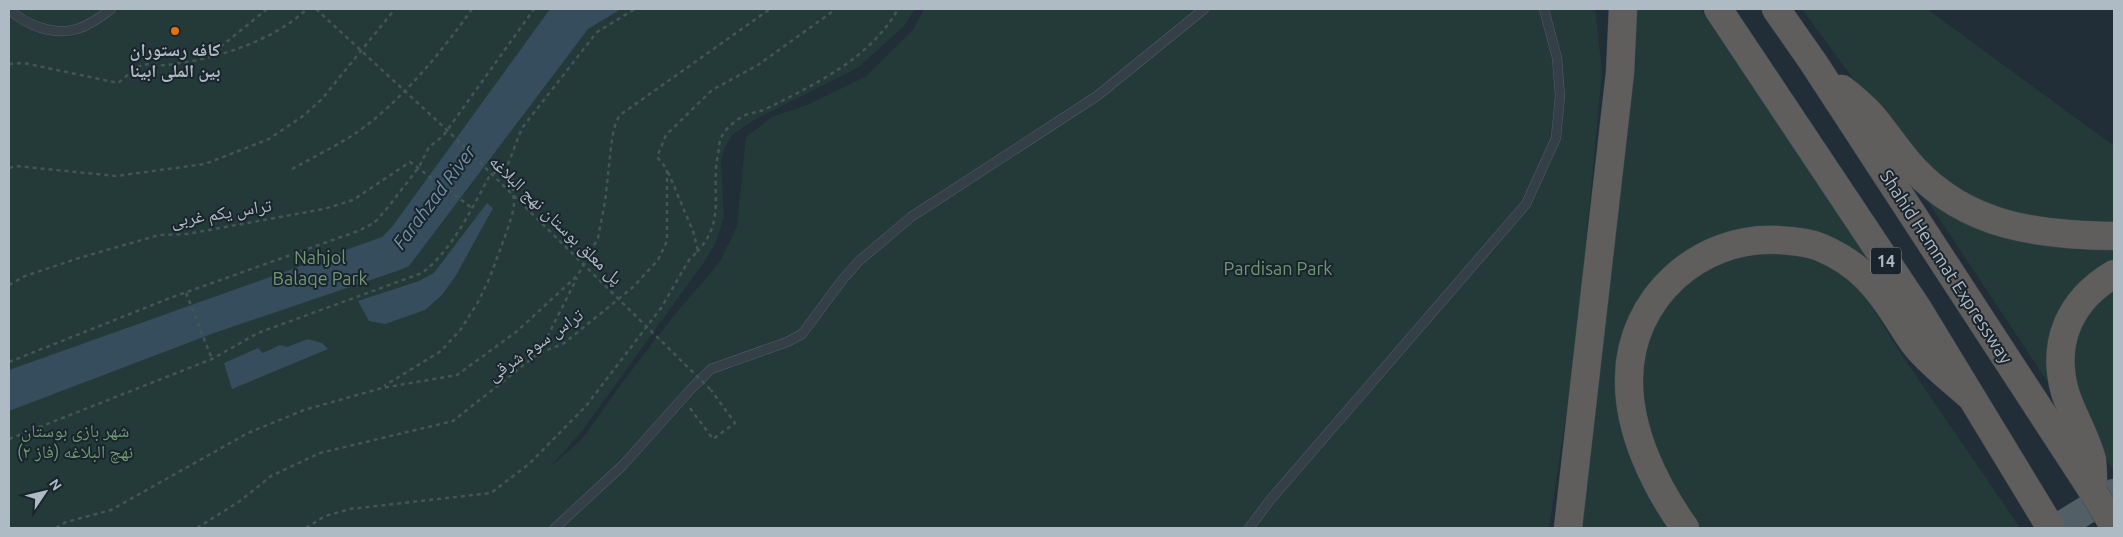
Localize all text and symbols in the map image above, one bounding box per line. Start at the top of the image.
marker: کافه رستوران بین الملی ابینا [169,25,181,37]
place label: کافه رستوران بین الملی ابینا [129,39,221,82]
water label: Farahzad River [388,140,480,253]
street label: پل معلق بوستان نهج البلاغه [484,151,627,290]
street label: Shahid Hemmat Expressway [1877,166,2017,367]
street label: تراس یکم غربی [169,194,273,233]
park label: Nahjol Balaqe Park [272,247,368,288]
road number: 14 [1871,248,1901,274]
park label: Pardisan Park [1224,258,1332,278]
street label: تراس سوم شرقی [483,304,588,387]
park label: شهر بازی بوستان نهچ البلاغه (فاز ۲) [17,420,133,464]
north arrow [20,467,70,517]
text: N [46,476,65,493]

